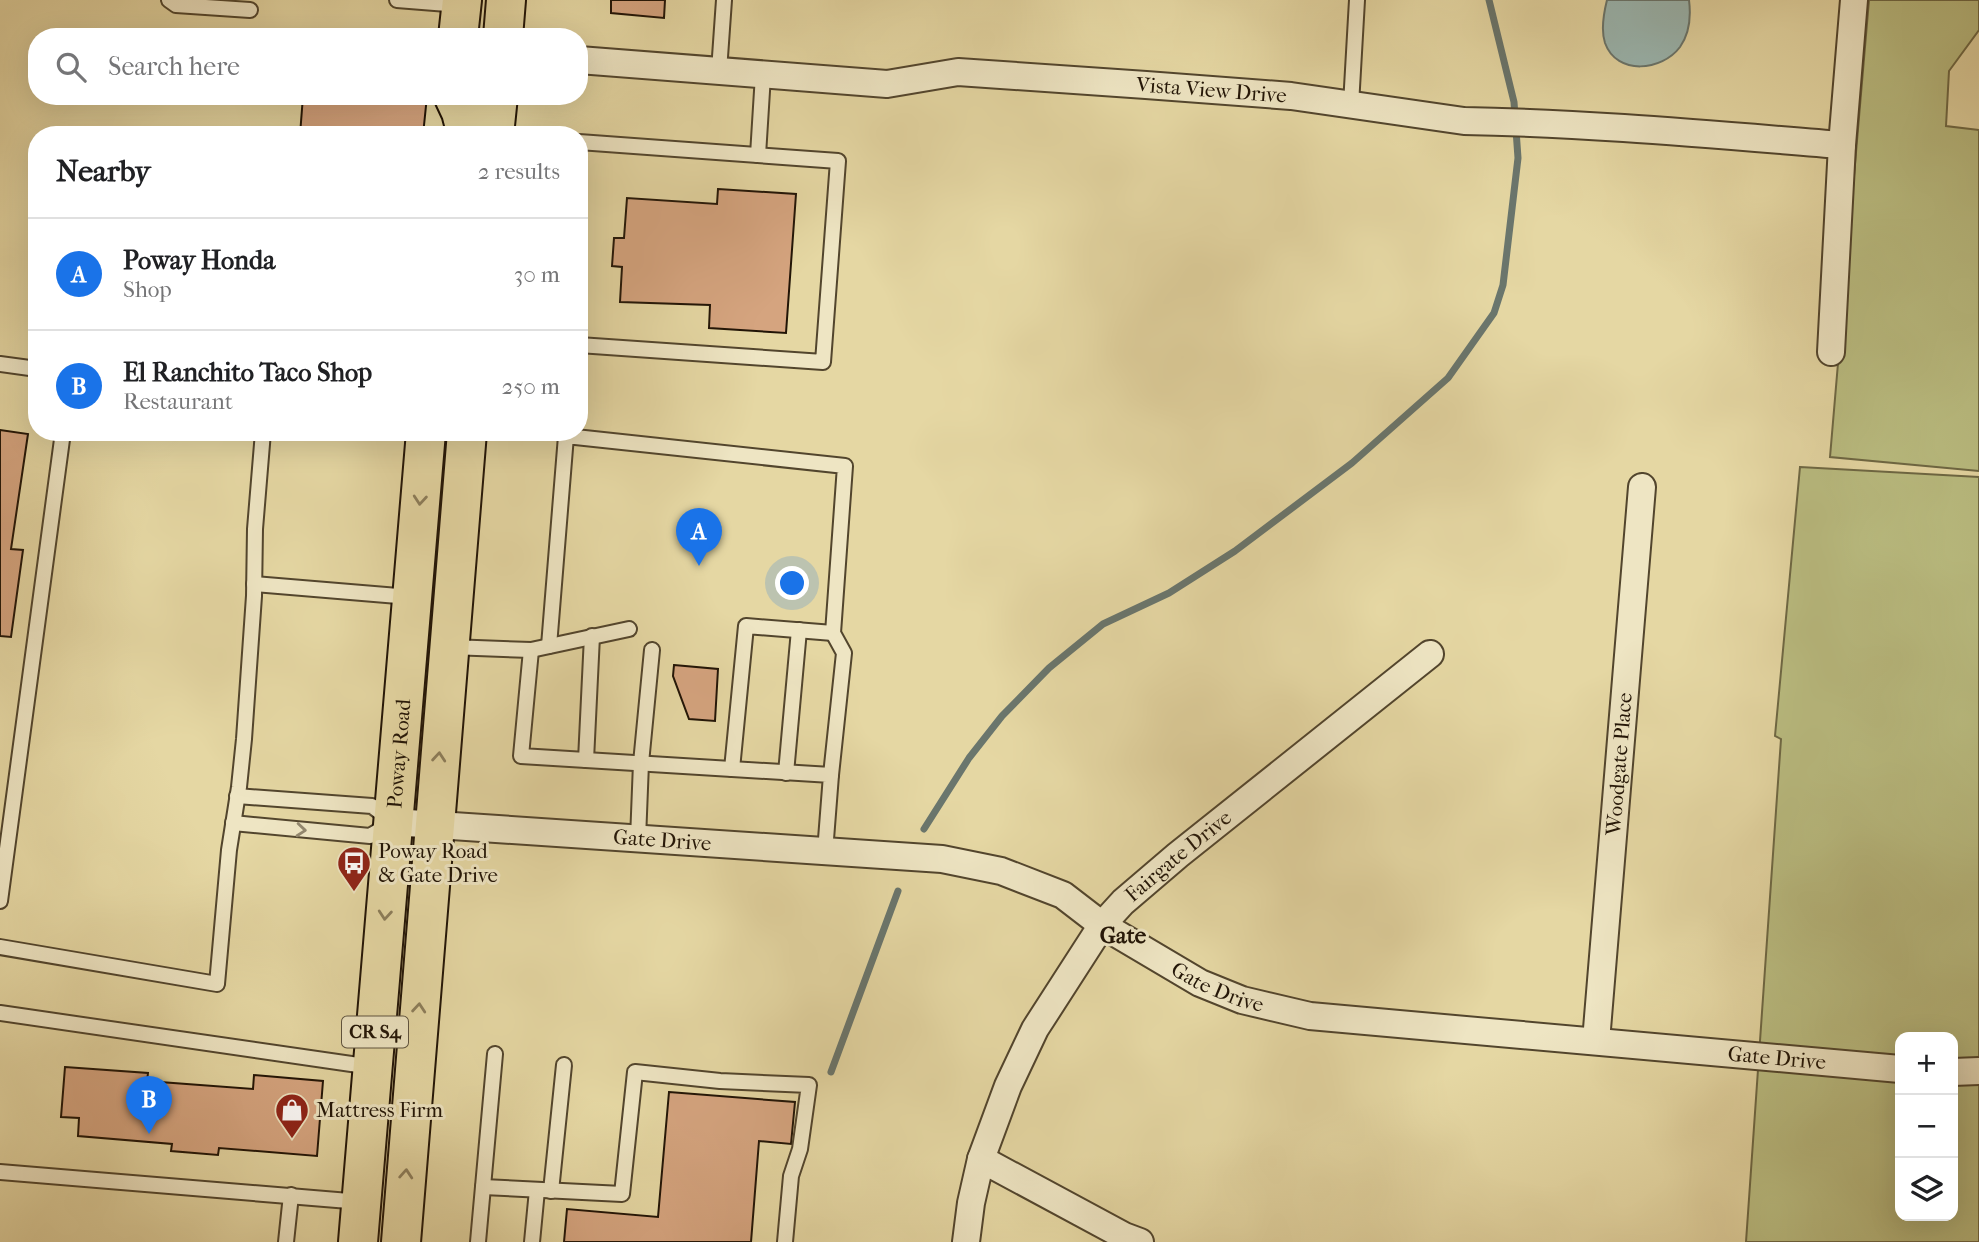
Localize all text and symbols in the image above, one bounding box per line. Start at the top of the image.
search box [28,28,588,105]
icon: search [52,48,90,86]
text: Search here [108,51,240,82]
street label: Vista View Drive [1134,72,1287,108]
text: Nearby [56,154,151,189]
text: 2 results [478,158,560,185]
text: Poway Honda [123,245,275,276]
text: A [72,261,86,288]
text: 30 m [514,261,560,288]
text: Shop [123,276,172,303]
text: El Ranchito Taco Shop [123,357,372,388]
text: B [72,373,86,400]
text: 250 m [502,373,560,400]
text: Restaurant [123,388,233,415]
one-way arrow [413,495,428,506]
pin: A [676,508,722,566]
your location [775,566,809,600]
street label: Woodgate Place [1601,692,1637,837]
street label: Poway Road [382,697,416,809]
one-way arrow [431,751,446,762]
street label: Fairgate Drive [1120,805,1236,907]
one-way arrow [295,822,307,837]
street label: Gate Drive [613,825,712,855]
place label: Poway Road & Gate Drive [378,839,498,887]
bus stop icon: Poway Road & Gate Drive [335,844,373,893]
one-way arrow [378,910,393,921]
district label: Gate [1100,922,1147,949]
street label: Gate Drive [1167,957,1266,1017]
one-way arrow [411,1003,426,1014]
road number: CR S4 [342,1016,408,1048]
map controls [1895,1032,1958,1221]
button: + [1895,1032,1958,1095]
street label: Gate Drive [1727,1042,1827,1074]
pin: B [126,1076,172,1134]
shop icon: Mattress Firm [273,1091,311,1140]
button: − [1895,1095,1958,1158]
place label: Mattress Firm [316,1098,444,1122]
button: layers [1895,1158,1958,1221]
one-way arrow [398,1168,413,1179]

